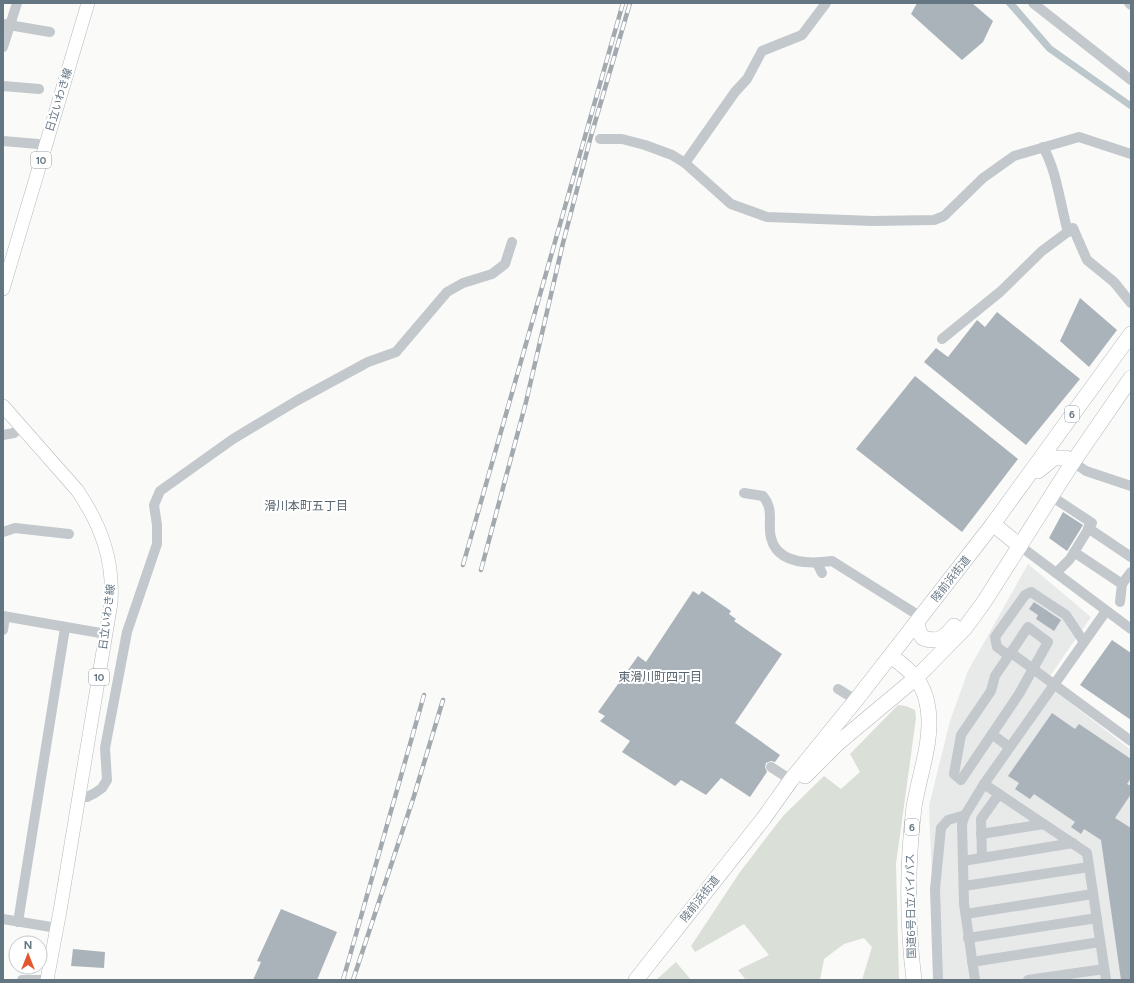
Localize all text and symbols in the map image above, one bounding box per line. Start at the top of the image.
street label: 日立いわき線 [43,67,75,133]
road number: 10 [31,152,51,168]
road number: 6 [1065,406,1079,422]
district label: 滑川本町五丁目 [264,499,348,513]
street label: 陸前浜街道 [929,553,973,605]
street label: 日立いわき線 [97,583,117,651]
road number: 10 [89,669,109,685]
district label: 東滑川町四丁目 [618,670,702,684]
road number: 6 [905,819,919,835]
street label: 国道6号日立バイパス [904,853,918,959]
street label: 陸前浜街道 [678,873,722,925]
north arrow [8,935,48,975]
text: N [24,939,32,952]

